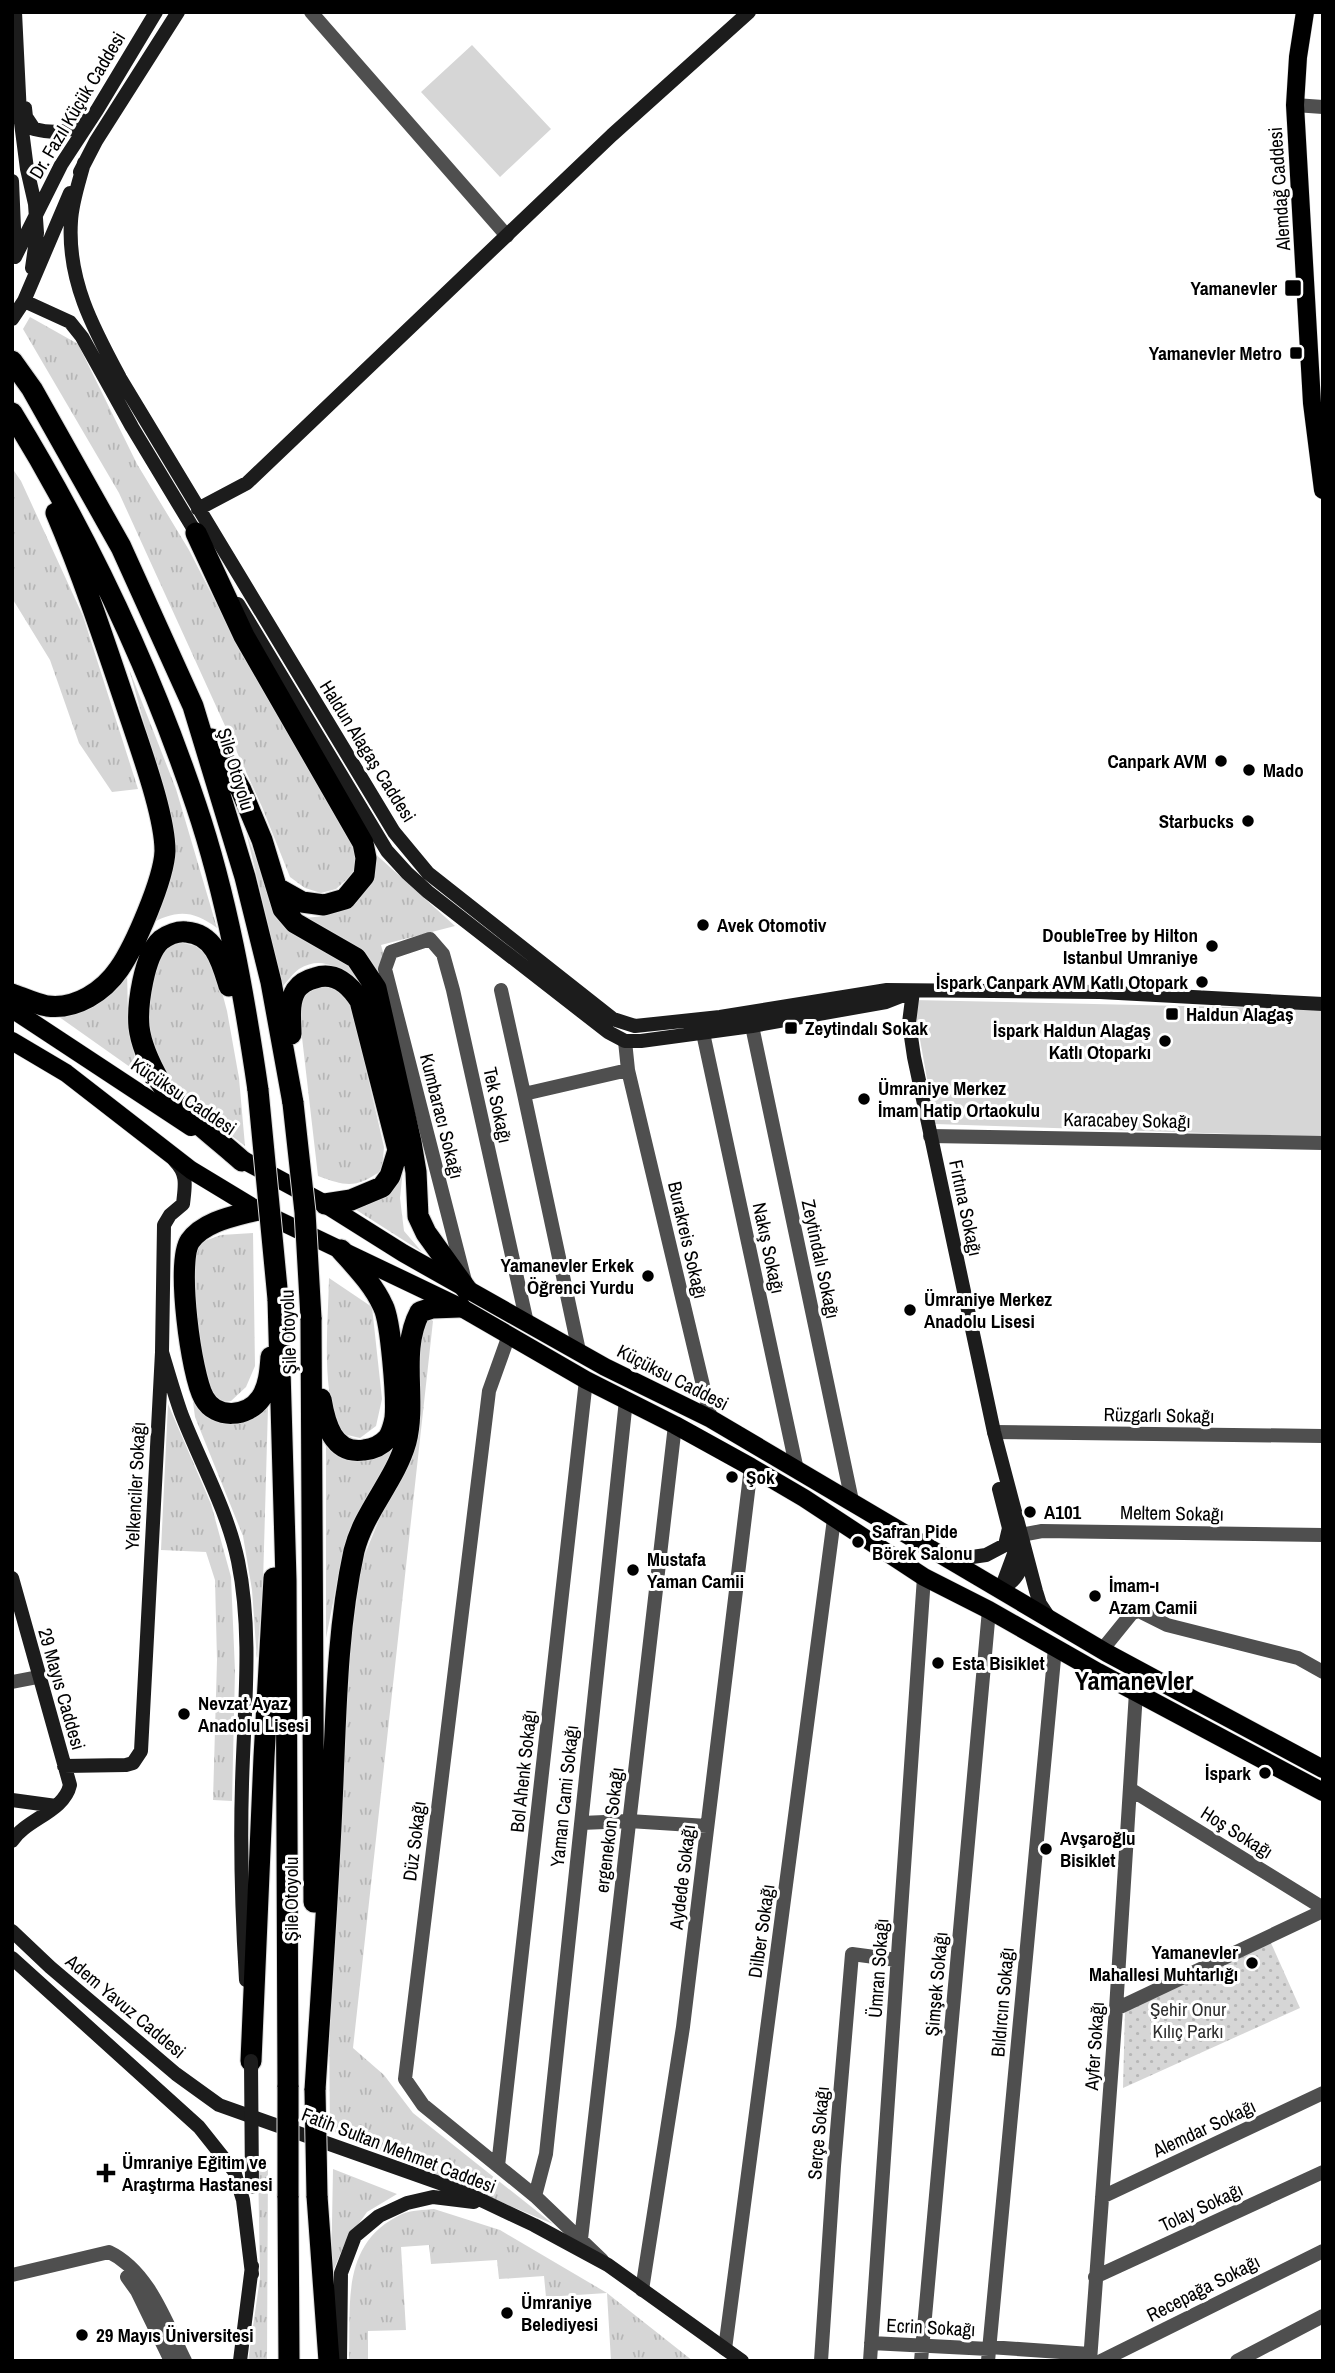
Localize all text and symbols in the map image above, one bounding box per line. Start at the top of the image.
street label: Dr. Fazıl Küçük Caddesi [23,27,131,183]
street label: Alemdağ Caddesi [1262,126,1296,253]
place label: Yamanevler [1190,275,1277,301]
marker: Yamanevler [1283,278,1303,298]
place label: Yamanevler Metro [1149,340,1282,366]
marker: Yamanevler Metro [1288,345,1304,361]
street label: Haldun Alagaş Caddesi [314,675,422,827]
street label: Şile Otoyolu [211,725,261,813]
place label: Canpark AVM [1107,748,1207,774]
marker: Canpark AVM [1213,753,1229,769]
place label: Mado [1263,757,1304,783]
marker: Mado [1241,762,1257,778]
place label: Starbucks [1159,808,1234,834]
marker: Starbucks [1240,813,1256,829]
place label: Avek Otomotiv [717,912,827,938]
marker: Avek Otomotiv [695,917,711,933]
place label: DoubleTree by Hilton Istanbul Umraniye [1042,922,1198,970]
marker: DoubleTree by Hilton Istanbul Umraniye [1204,938,1220,954]
place label: İspark Canpark AVM Katlı Otopark [936,969,1188,995]
marker: İspark Canpark AVM Katlı Otopark [1194,974,1210,990]
place label: Haldun Alagaş [1186,1001,1294,1027]
marker: Haldun Alagaş [1164,1006,1180,1022]
place label: Zeytindalı Sokak [805,1015,928,1041]
place label: İspark Haldun Alagaş Katlı Otoparkı [993,1017,1151,1065]
marker: Zeytindalı Sokak [783,1020,799,1036]
marker: İspark Haldun Alagaş Katlı Otoparkı [1157,1033,1173,1049]
street label: Küçüksu Caddesi [126,1051,242,1141]
street label: Kumbaracı Sokağı [414,1051,470,1181]
street label: Tek Sokağı [477,1065,519,1145]
place label: Ümraniye Merkez İmam Hatip Ortaokulu [878,1075,1040,1123]
marker: Ümraniye Merkez İmam Hatip Ortaokulu [856,1091,872,1107]
street label: Karacabey Sokağı [1063,1106,1191,1134]
street label: Fırtına Sokağı [943,1157,989,1259]
street label: Burakreis Sokağı [662,1179,714,1301]
street label: Zeytindalı Sokağı [796,1197,846,1321]
street label: Nakış Sokağı [747,1200,791,1296]
place label: Yamanevler Erkek Öğrenci Yurdu [501,1252,634,1300]
marker: Yamanevler Erkek Öğrenci Yurdu [640,1268,656,1284]
place label: Ümraniye Merkez Anadolu Lisesi [924,1286,1052,1334]
street label: Şile Otoyolu [274,1289,302,1375]
marker: Ümraniye Merkez Anadolu Lisesi [902,1302,918,1318]
street label: Küçüksu Caddesi [613,1338,733,1416]
street label: Rüzgarlı Sokağı [1103,1401,1215,1429]
street label: Yelkenciler Sokağı [119,1421,151,1551]
place label: Şok [746,1464,775,1490]
marker: Şok [724,1469,740,1485]
place label: A101 [1044,1499,1082,1525]
street label: Meltem Sokağı [1120,1499,1224,1527]
marker: A101 [1022,1504,1038,1520]
place label: Safran Pide Börek Salonu [872,1518,972,1566]
marker: Safran Pide Börek Salonu [850,1534,866,1550]
place label: Mustafa Yaman Camii [647,1546,744,1594]
marker: Mustafa Yaman Camii [625,1562,641,1578]
place label: İmam-ı Azam Camii [1109,1572,1197,1620]
marker: İmam-ı Azam Camii [1087,1588,1103,1604]
street label: 29 Mayıs Caddesi [32,1625,92,1753]
place label: Esta Bisiklet [952,1650,1045,1676]
marker: Esta Bisiklet [930,1655,946,1671]
district label: Yamanevler [1075,1663,1194,1698]
place label: Nevzat Ayaz Anadolu Lisesi [198,1690,309,1738]
marker: Nevzat Ayaz Anadolu Lisesi [176,1706,192,1722]
street label: Bol Ahenk Sokağı [504,1708,542,1834]
street label: Yaman Cami Sokağı [544,1724,584,1868]
place label: İspark [1205,1760,1251,1786]
marker: İspark [1257,1765,1273,1781]
street label: ergenekon Sokağı [588,1766,630,1894]
street label: Düz Sokağı [396,1799,432,1883]
street label: Hoş Sokağı [1196,1800,1278,1864]
street label: Aydede Sokağı [663,1823,701,1932]
place label: Avşaroğlu Bisiklet [1060,1825,1136,1873]
marker: Avşaroğlu Bisiklet [1038,1841,1054,1857]
street label: Şile Otoyolu [278,1857,304,1941]
street label: Dilber Sokağı [742,1882,780,1980]
street label: Ümran Sokağı [862,1917,894,2019]
street label: Şimşek Sokağı [918,1931,954,2037]
place label: Yamanevler Mahallesi Muhtarlığı [1089,1939,1238,1987]
street label: Bıldırcın Sokağı [984,1946,1020,2058]
street label: Adem Yavuz Caddesi [60,1947,192,2064]
marker: Yamanevler Mahallesi Muhtarlığı [1244,1955,1260,1971]
park label: Şehir Onur Kılıç Parkı [1150,1996,1227,2044]
street label: Ayfer Sokağı [1078,2001,1110,2092]
street label: Serçe Sokağı [801,2085,835,2181]
street label: Alemdar Sokağı [1147,2093,1260,2164]
street label: Fatih Sultan Mehmet Caddesi [298,2101,500,2199]
place label: Ümraniye Eğitim ve Araştırma Hastanesi [122,2149,273,2197]
marker: Ümraniye Eğitim ve Araştırma Hastanesi [96,2163,116,2183]
street label: Tolay Sokağı [1155,2176,1247,2238]
street label: Recepağa Sokağı [1142,2248,1264,2328]
place label: Ümraniye Belediyesi [521,2289,598,2337]
marker: Ümraniye Belediyesi [499,2305,515,2321]
street label: Ecrin Sokağı [886,2312,976,2342]
place label: 29 Mayıs Üniversitesi [96,2322,254,2348]
marker: 29 Mayıs Üniversitesi [74,2327,90,2343]

